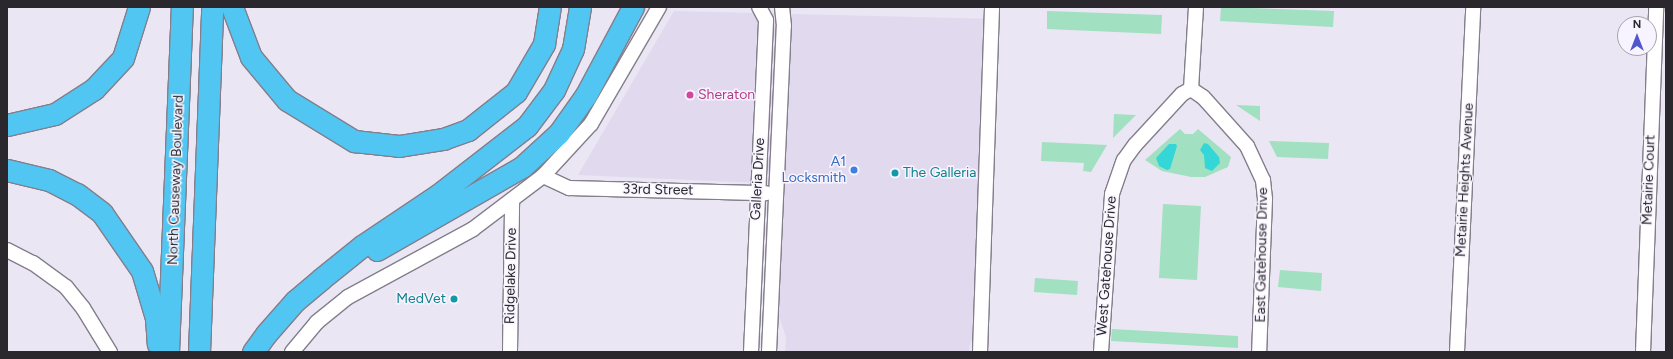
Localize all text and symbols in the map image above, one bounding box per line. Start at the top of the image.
north arrow [1617,16,1657,56]
text: N [1633,18,1641,31]
place label: Sheraton [698,87,755,103]
marker: Sheraton [685,90,695,100]
street label: North Causeway Boulevard [165,95,187,265]
street label: Metairie Heights Avenue [1453,103,1477,257]
street label: Metairie Court [1639,135,1659,225]
street label: Galleria Drive [747,137,769,221]
place label: A1 Locksmith [781,154,846,186]
marker: A1 Locksmith [849,165,859,175]
place label: The Galleria [903,165,976,181]
marker: The Galleria [890,168,900,178]
street label: 33rd Street [622,181,694,199]
street label: East Gatehouse Drive [1252,187,1272,323]
street label: West Gatehouse Drive [1094,195,1120,337]
street label: Ridgelake Drive [502,228,520,324]
place label: MedVet [396,291,446,307]
marker: MedVet [449,294,459,304]

